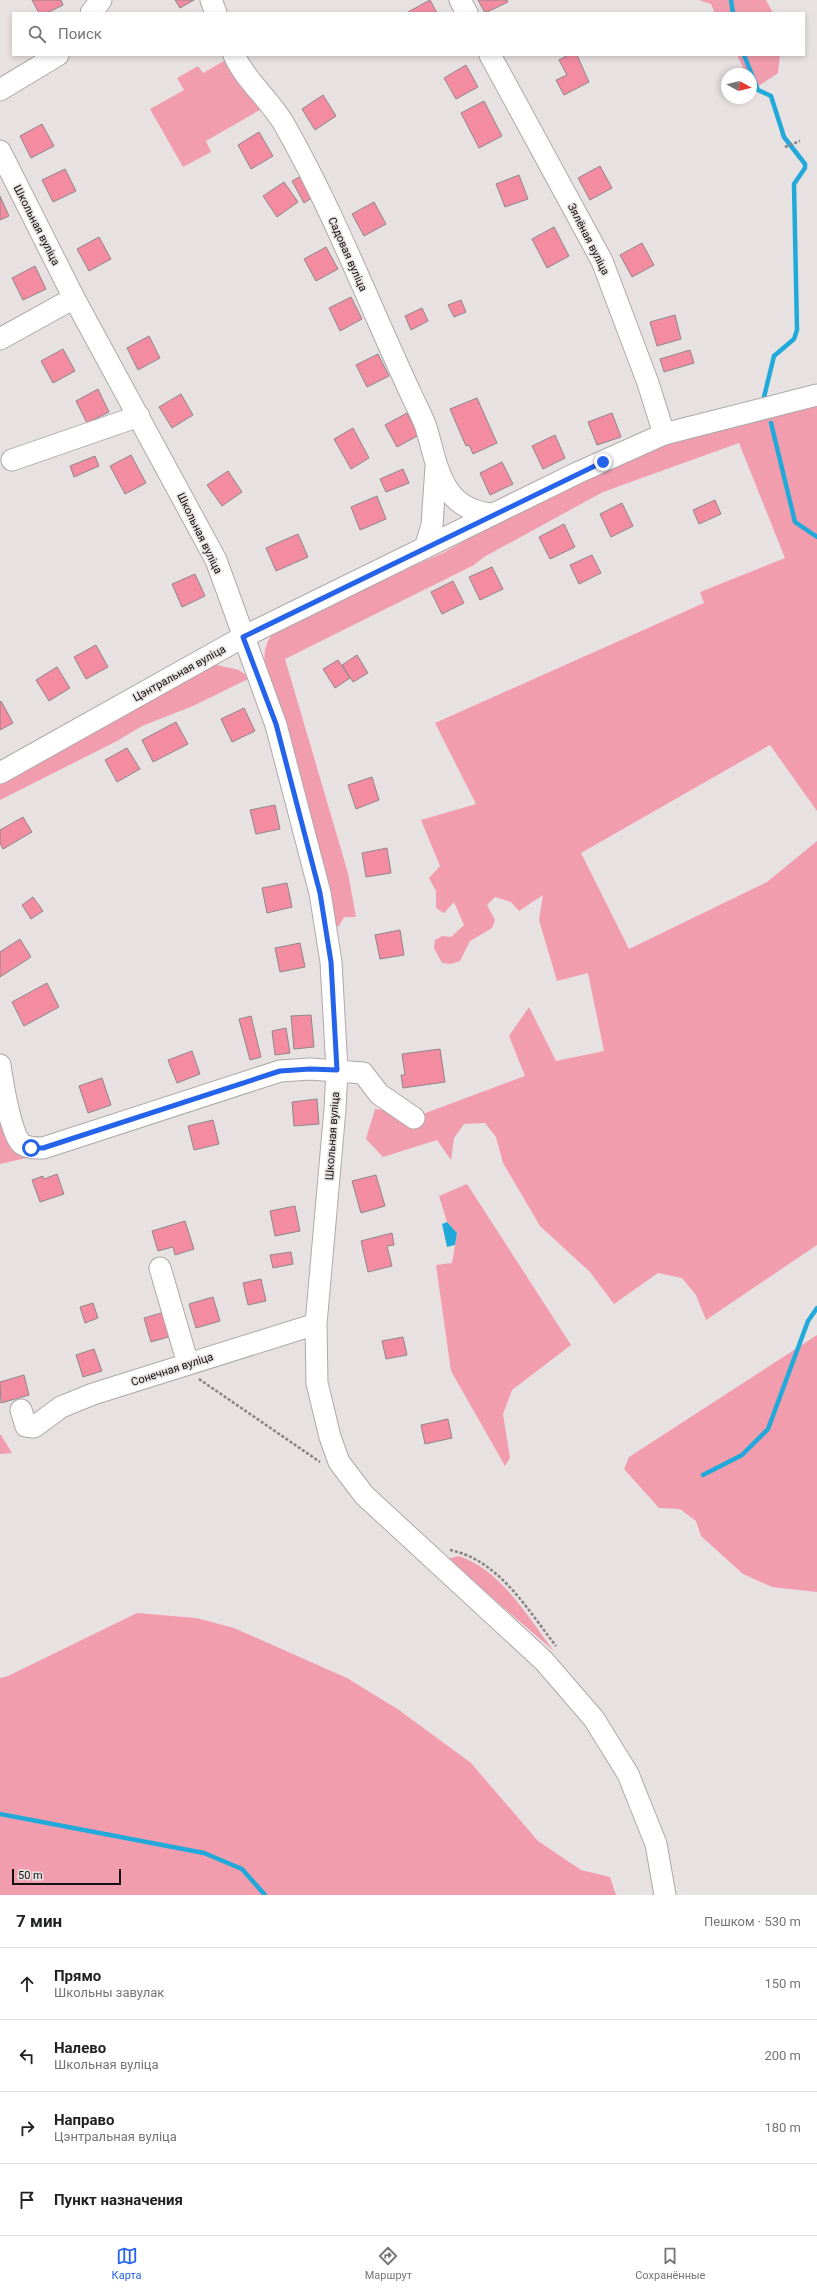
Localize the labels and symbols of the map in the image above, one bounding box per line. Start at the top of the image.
north arrow [721,68,757,104]
street label: Школьная вуліца [11,183,62,268]
street label: Зялёная вуліца [565,201,612,277]
street label: Садовая вуліца [325,215,370,293]
route end [594,453,612,471]
street label: Школьная вуліца [174,491,225,576]
street label: Цэнтральная вуліца [131,643,228,704]
street label: Школьная вуліца [323,1091,342,1181]
route start [22,1139,40,1157]
street label: Сонечная вуліца [130,1350,215,1389]
scale bar [12,1867,121,1886]

